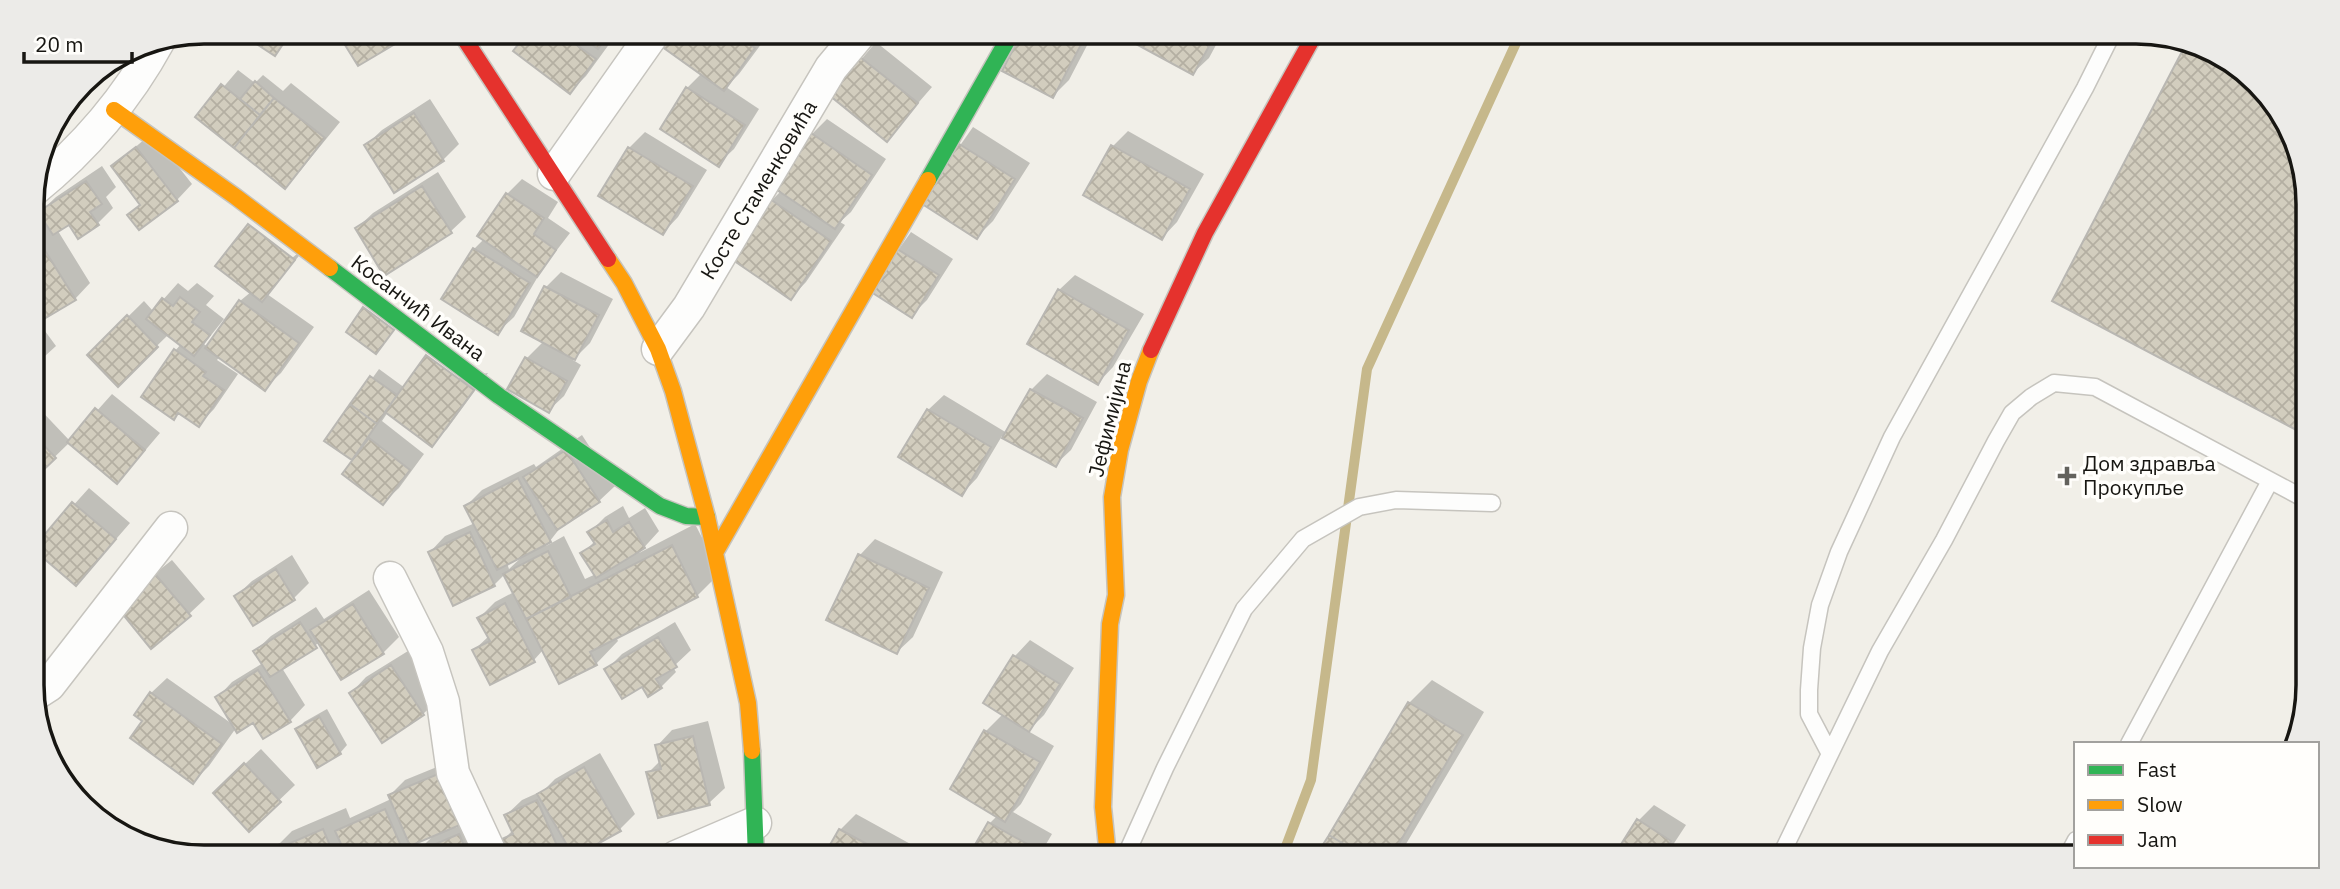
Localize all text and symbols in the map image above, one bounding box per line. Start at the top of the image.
scale bar [24,21,133,65]
text: 20 m [35,30,84,58]
street label: Косте Стаменковића [693,95,823,284]
street label: Косанчић Ивана [346,248,491,367]
street label: Јефимијина [1081,358,1137,480]
place label: Дом здравља Прокупље [2083,449,2216,501]
marker: Дом здравља Прокупље [2057,466,2077,486]
legend [2074,742,2319,868]
text: Fast [2137,755,2177,783]
text: Slow [2137,790,2183,818]
text: Jam [2137,825,2177,853]

